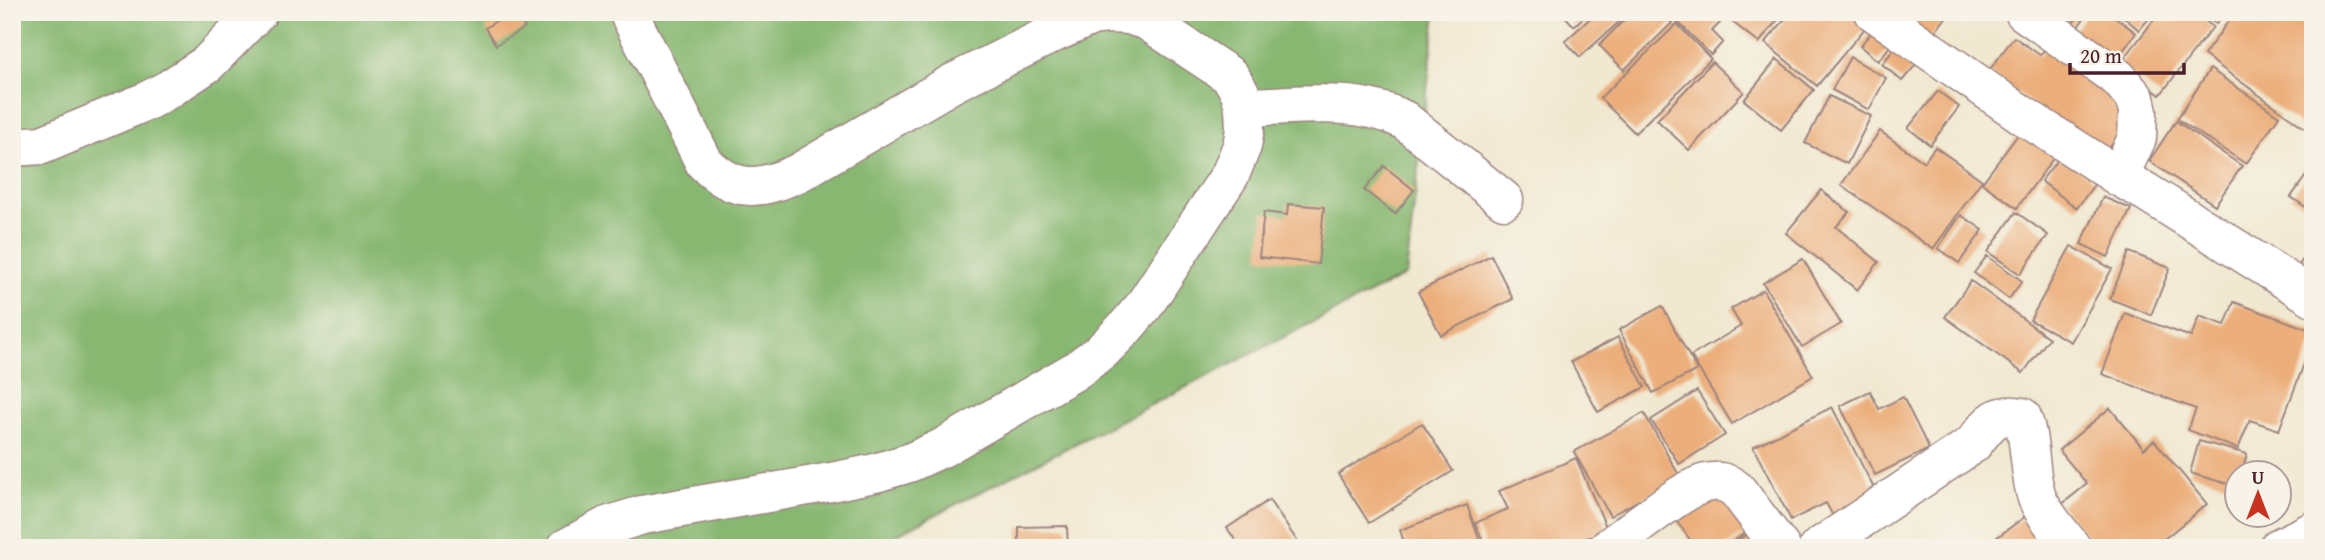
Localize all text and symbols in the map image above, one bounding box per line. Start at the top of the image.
scale bar [2070,32,2183,76]
text: 20 m [2080,40,2122,71]
north arrow [2224,458,2294,528]
text: U [2252,463,2265,491]

